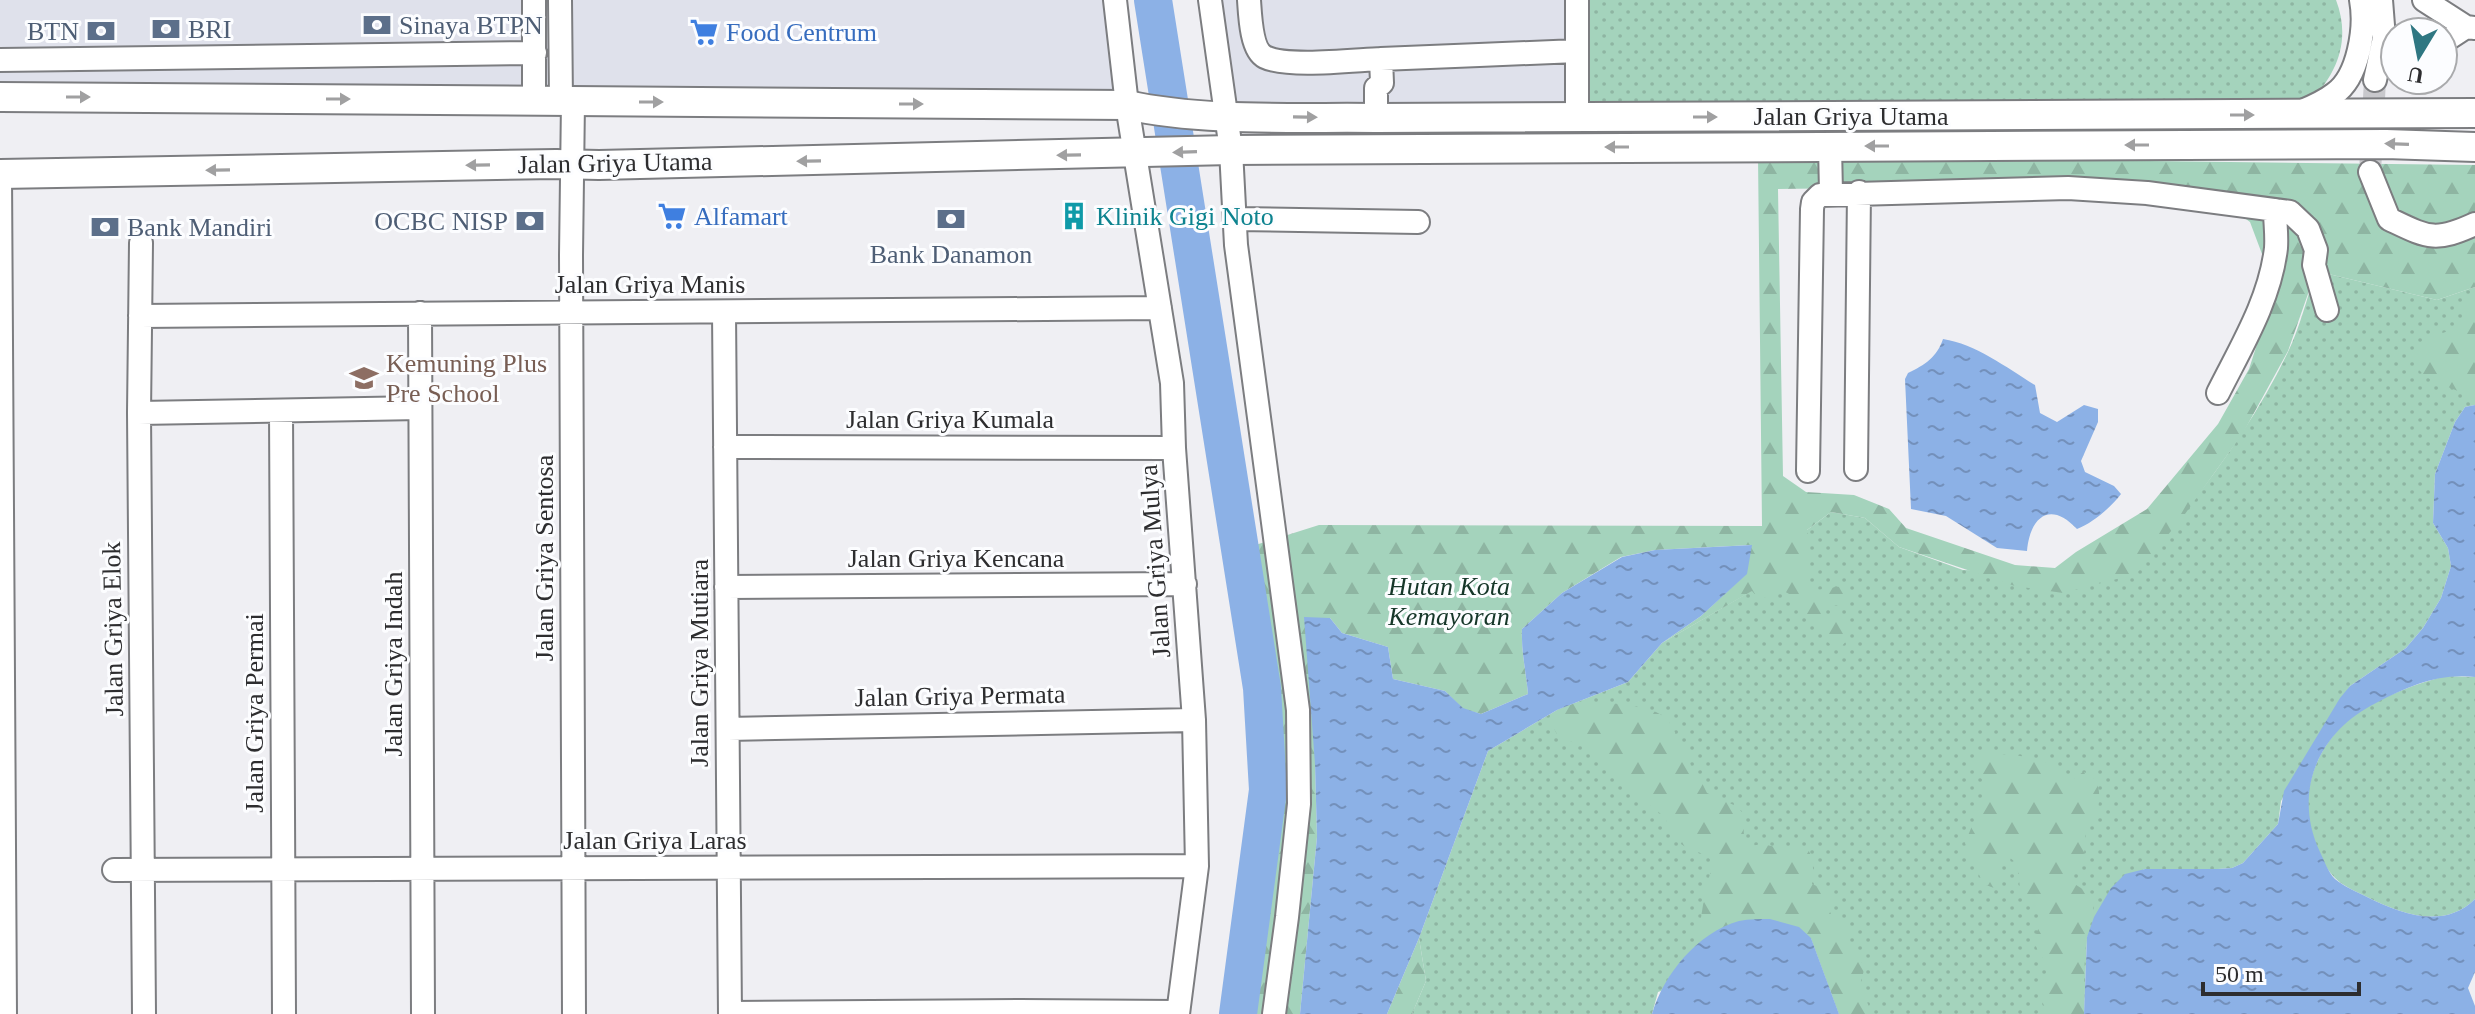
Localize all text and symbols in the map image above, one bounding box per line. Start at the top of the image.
bank icon: Sinaya BTPN [362,10,392,40]
place label: Sinaya BTPN [399,11,543,40]
bank icon: BRI [151,14,181,44]
place label: BRI [188,15,231,44]
bank icon: BTN [86,16,116,46]
north arrow [2379,16,2459,96]
place label: BTN [27,17,79,46]
supermarket icon: Food Centrum [689,17,719,47]
place label: Food Centrum [726,18,877,47]
text: U [2406,61,2426,89]
one-way arrow [66,91,91,103]
one-way arrow [326,93,351,105]
one-way arrow [639,96,664,108]
one-way arrow [899,98,924,110]
street label: Jalan Griya Utama [1754,102,1949,131]
one-way arrow [2230,108,2255,121]
one-way arrow [1293,111,1318,123]
one-way arrow [1693,111,1718,123]
one-way arrow [2384,138,2409,151]
one-way arrow [1864,139,1889,152]
one-way arrow [2124,139,2149,151]
one-way arrow [1604,141,1629,153]
one-way arrow [1172,146,1197,158]
street label: Jalan Griya Utama [517,147,713,179]
one-way arrow [1056,149,1081,161]
one-way arrow [796,154,821,167]
one-way arrow [465,159,490,171]
one-way arrow [205,164,230,176]
supermarket icon: Alfamart [657,201,687,231]
building icon: Klinik Gigi Noto [1059,201,1089,231]
place label: Alfamart [694,202,789,231]
place label: Klinik Gigi Noto [1096,202,1274,231]
bank icon: Bank Danamon [936,204,966,234]
bank icon: OCBC NISP [515,206,545,236]
place label: OCBC NISP [374,207,508,236]
bank icon: Bank Mandiri [90,212,120,242]
place label: Bank Mandiri [127,213,272,242]
place label: Bank Danamon [870,240,1032,269]
street label: Jalan Griya Manis [555,270,745,299]
place label: Kemuning Plus Pre School [386,349,547,408]
school or university icon: Kemuning Plus Pre School [349,363,379,393]
street label: Jalan Griya Kumala [846,405,1054,434]
street label: Jalan Griya Sentosa [530,454,559,661]
street label: Jalan Griya Mulya [1134,463,1176,659]
street label: Jalan Griya Elok [97,541,129,717]
street label: Jalan Griya Kencana [848,544,1065,573]
street label: Jalan Griya Mutiara [685,559,714,767]
street label: Jalan Griya Indah [379,572,408,756]
park label: Hutan Kota Kemayoran [1387,572,1510,631]
street label: Jalan Griya Permai [240,613,269,813]
street label: Jalan Griya Permata [854,680,1066,712]
street label: Jalan Griya Laras [563,826,747,855]
scale bar [2203,946,2359,996]
text: 50 m [2215,961,2264,987]

